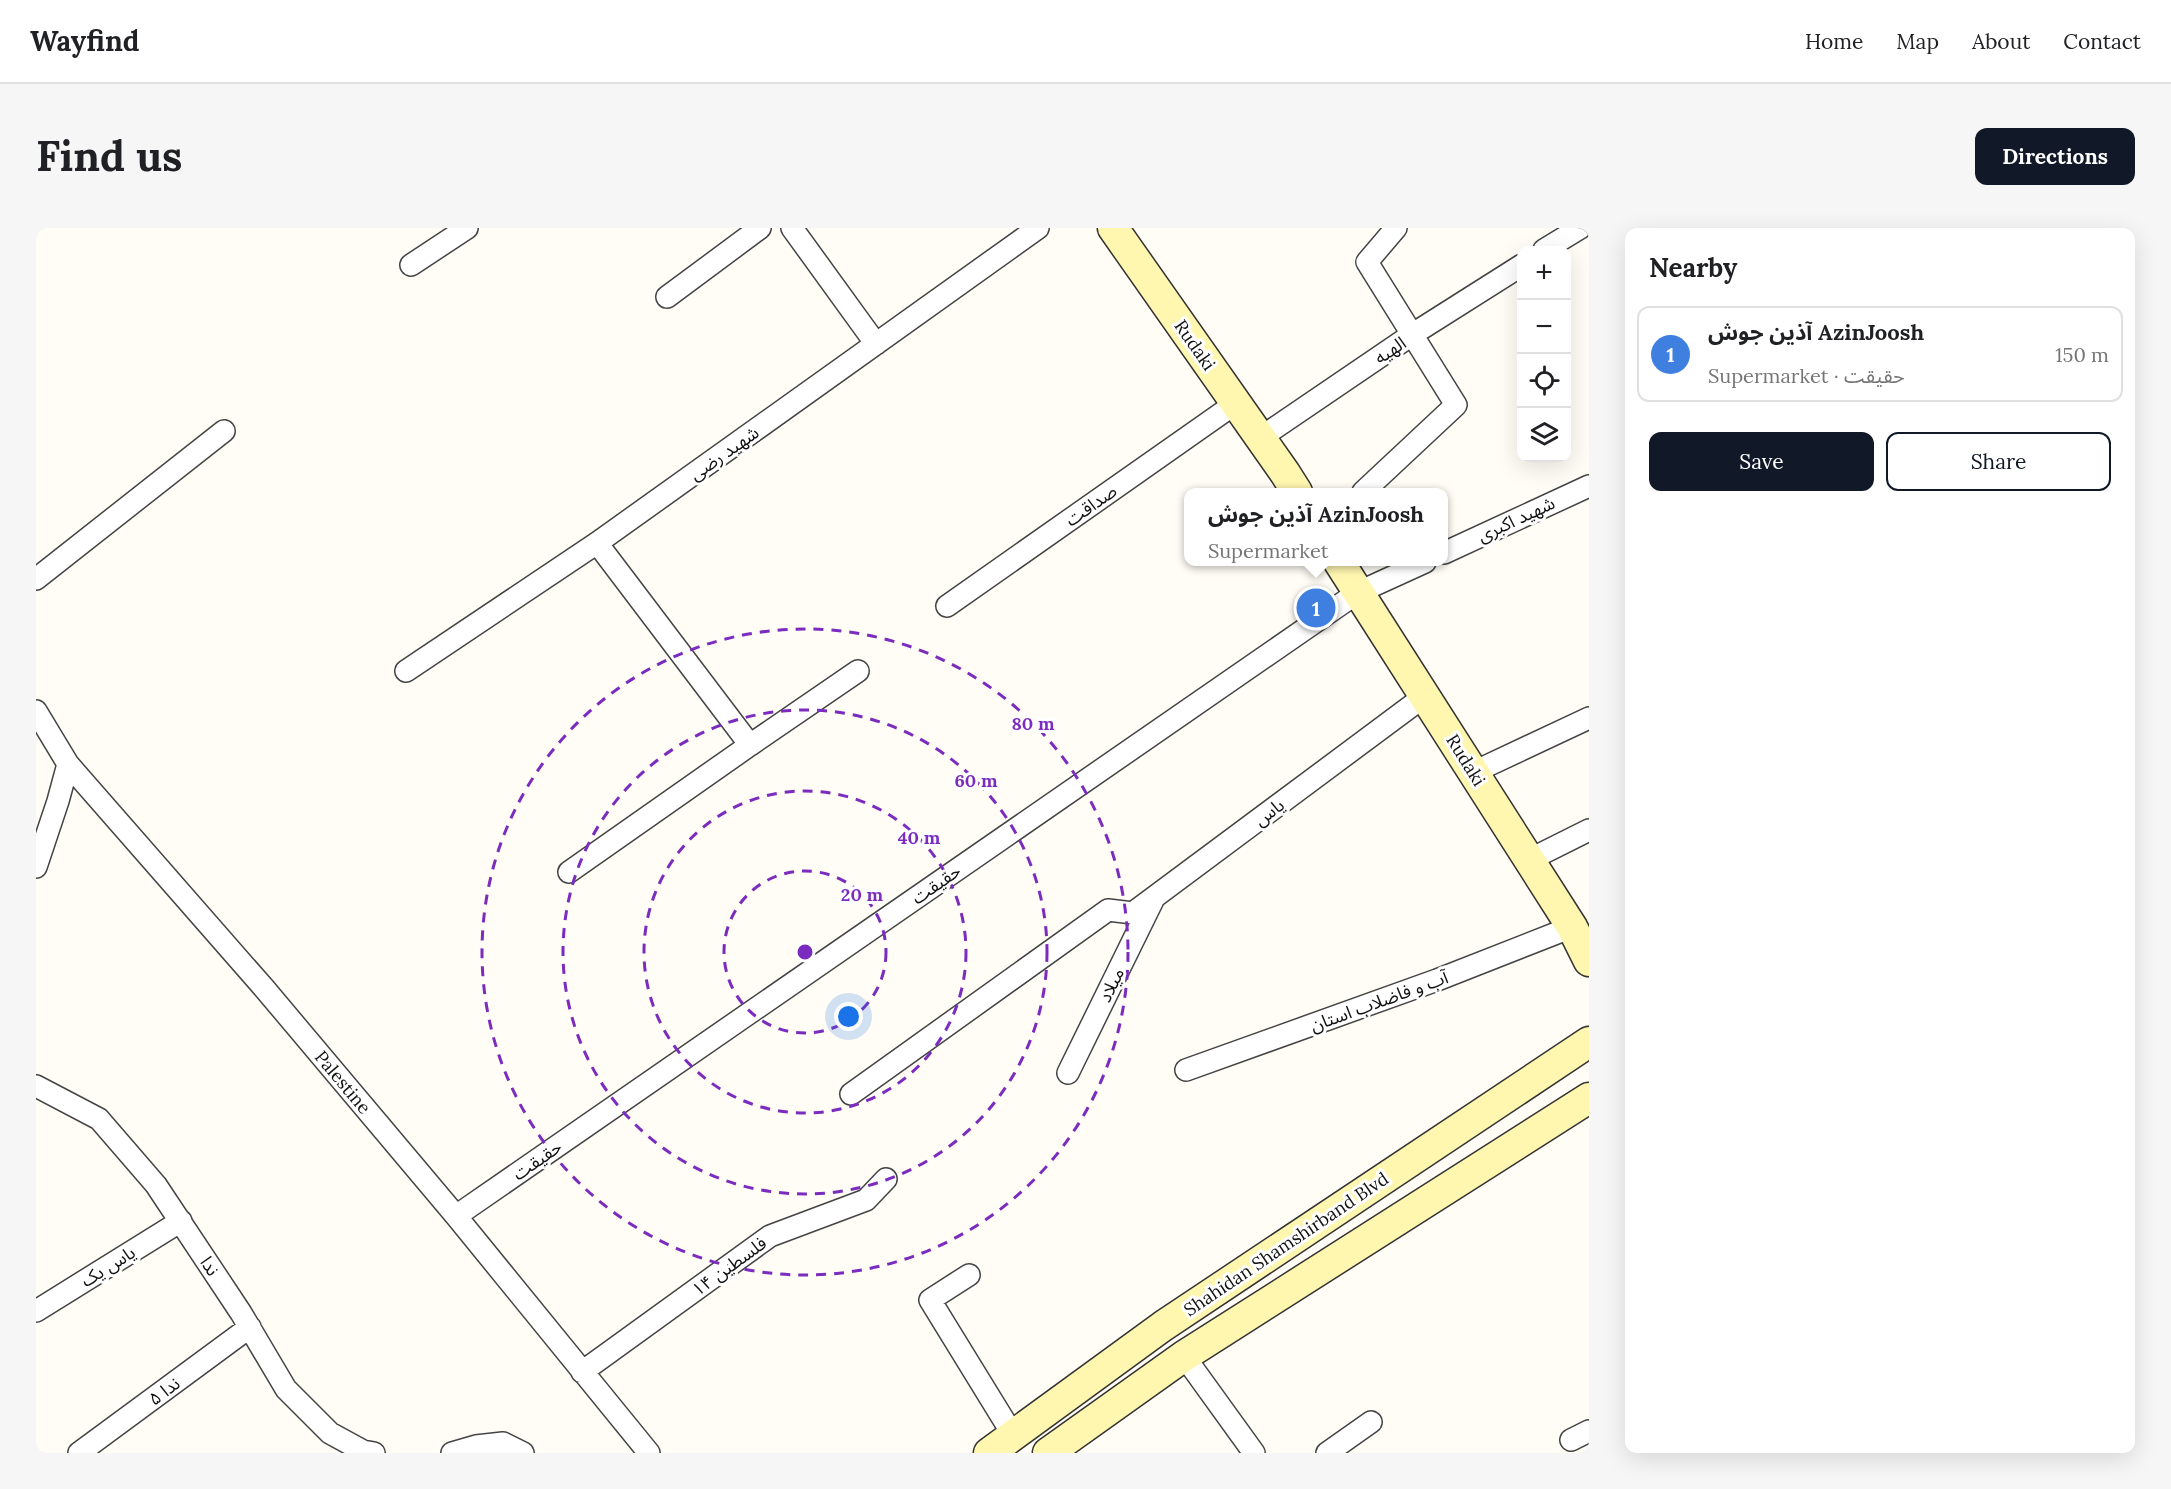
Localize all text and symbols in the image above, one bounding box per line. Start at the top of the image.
text: Wayfind [30,23,139,59]
text: Home [1805,28,1863,55]
text: Map [1896,28,1939,55]
text: About [1972,28,2030,55]
text: Contact [2063,28,2141,55]
button: Directions [1975,128,2135,185]
text: Find us [36,129,182,183]
map controls [1517,246,1571,462]
button: + [1517,246,1571,300]
text: Nearby [1649,251,1737,284]
button: − [1517,300,1571,354]
street label: Rudaki [1169,315,1221,375]
text: آذین جوش AzinJoosh [1708,318,1924,346]
street label: الهیه [1370,331,1410,369]
text: 1 [1666,342,1675,367]
text: 150 m [2055,342,2109,367]
button: locate [1517,354,1571,408]
text: Supermarket · حقیقت [1708,363,1905,388]
button: layers [1517,408,1571,462]
street label: شهید رضی [685,421,763,485]
button: Save [1649,432,1874,491]
button: Share [1886,432,2111,491]
street label: صداقت [1061,479,1121,531]
popup [1184,488,1448,566]
street label: شهید اکبری [1474,491,1558,547]
text: آذین جوش AzinJoosh [1208,500,1424,528]
text: Supermarket [1208,538,1328,563]
pin: 1 [1296,586,1336,631]
text: 80 m [1011,712,1055,735]
street label: Rudaki [1441,730,1491,790]
text: 60 m [954,769,998,792]
street label: یاس [1249,793,1289,831]
text: 40 m [898,826,941,849]
street label: حقیقت [907,859,965,909]
text: 20 m [841,883,884,906]
centre of rings [795,942,815,962]
street label: میلاد [1093,964,1129,1006]
street label: آب و فاضلاب استان [1307,965,1452,1037]
your location [834,1002,863,1031]
street label: Palestine [310,1046,376,1119]
street label: حقیقت [508,1135,566,1185]
street label: Shahidan Shamshirband Blvd [1179,1167,1393,1321]
street label: فلسطین ۱۴ [687,1231,771,1301]
street label: یاس یک [76,1240,140,1292]
street label: ندا [195,1252,225,1280]
street label: ندا ۵ [144,1372,184,1410]

